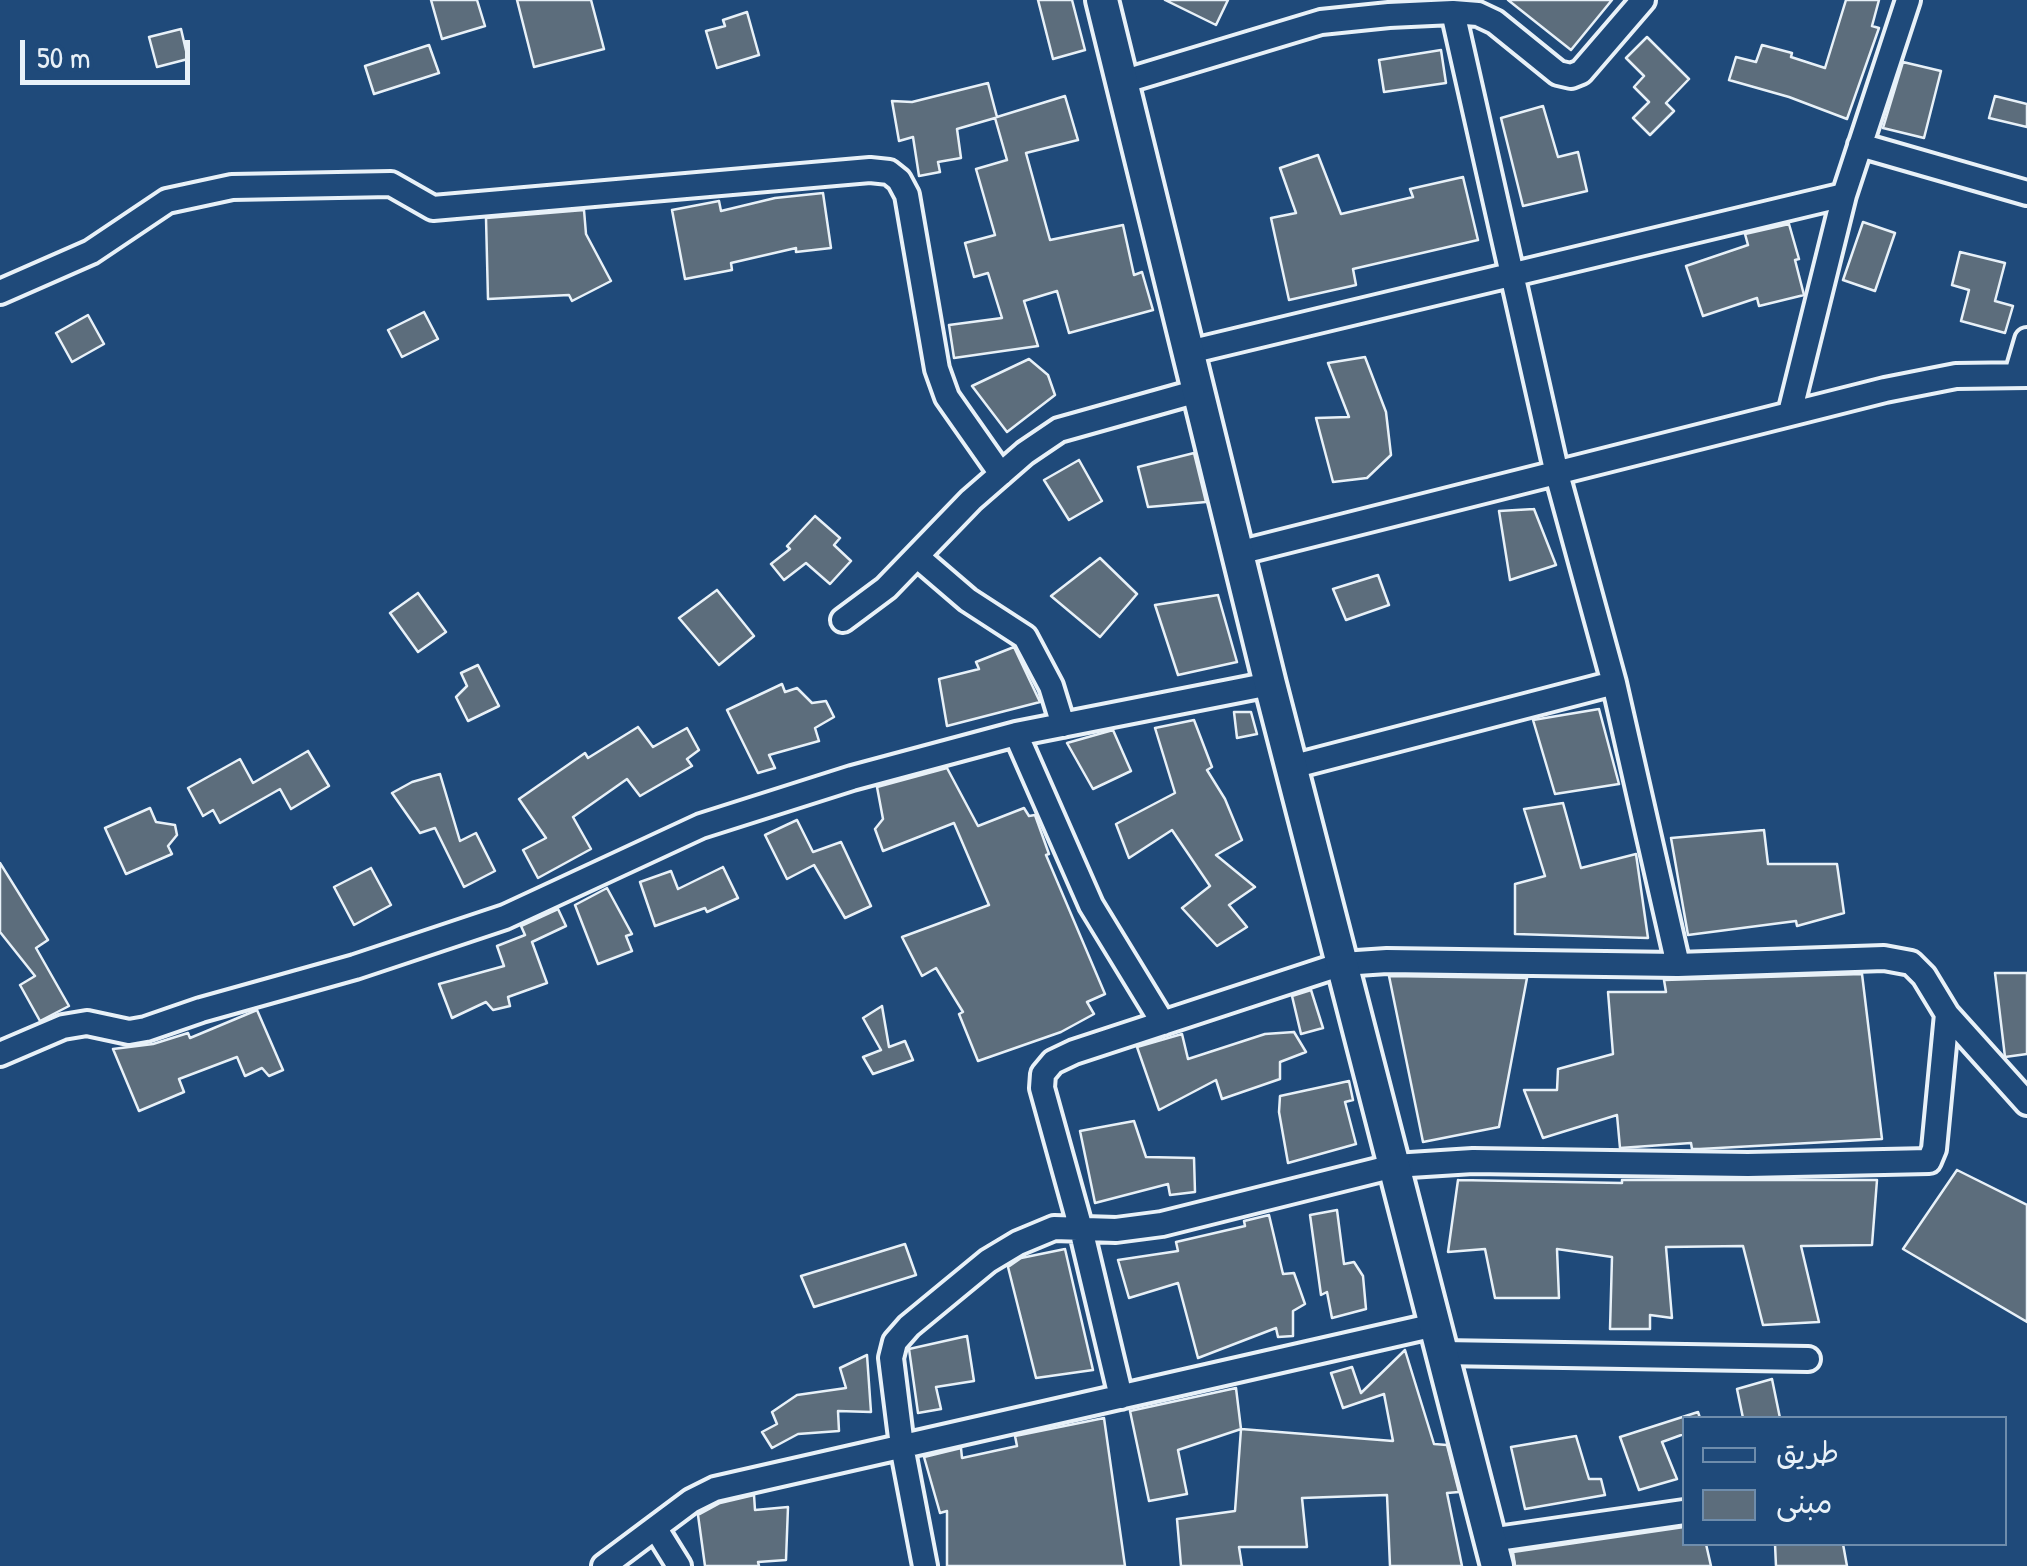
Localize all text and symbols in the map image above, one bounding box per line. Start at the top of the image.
scale bar [25,20,195,82]
text: 50 m [37,37,90,77]
legend [1682,1416,2007,1546]
text: طريق [1776,1432,1839,1472]
text: مبنى [1776,1482,1832,1522]

